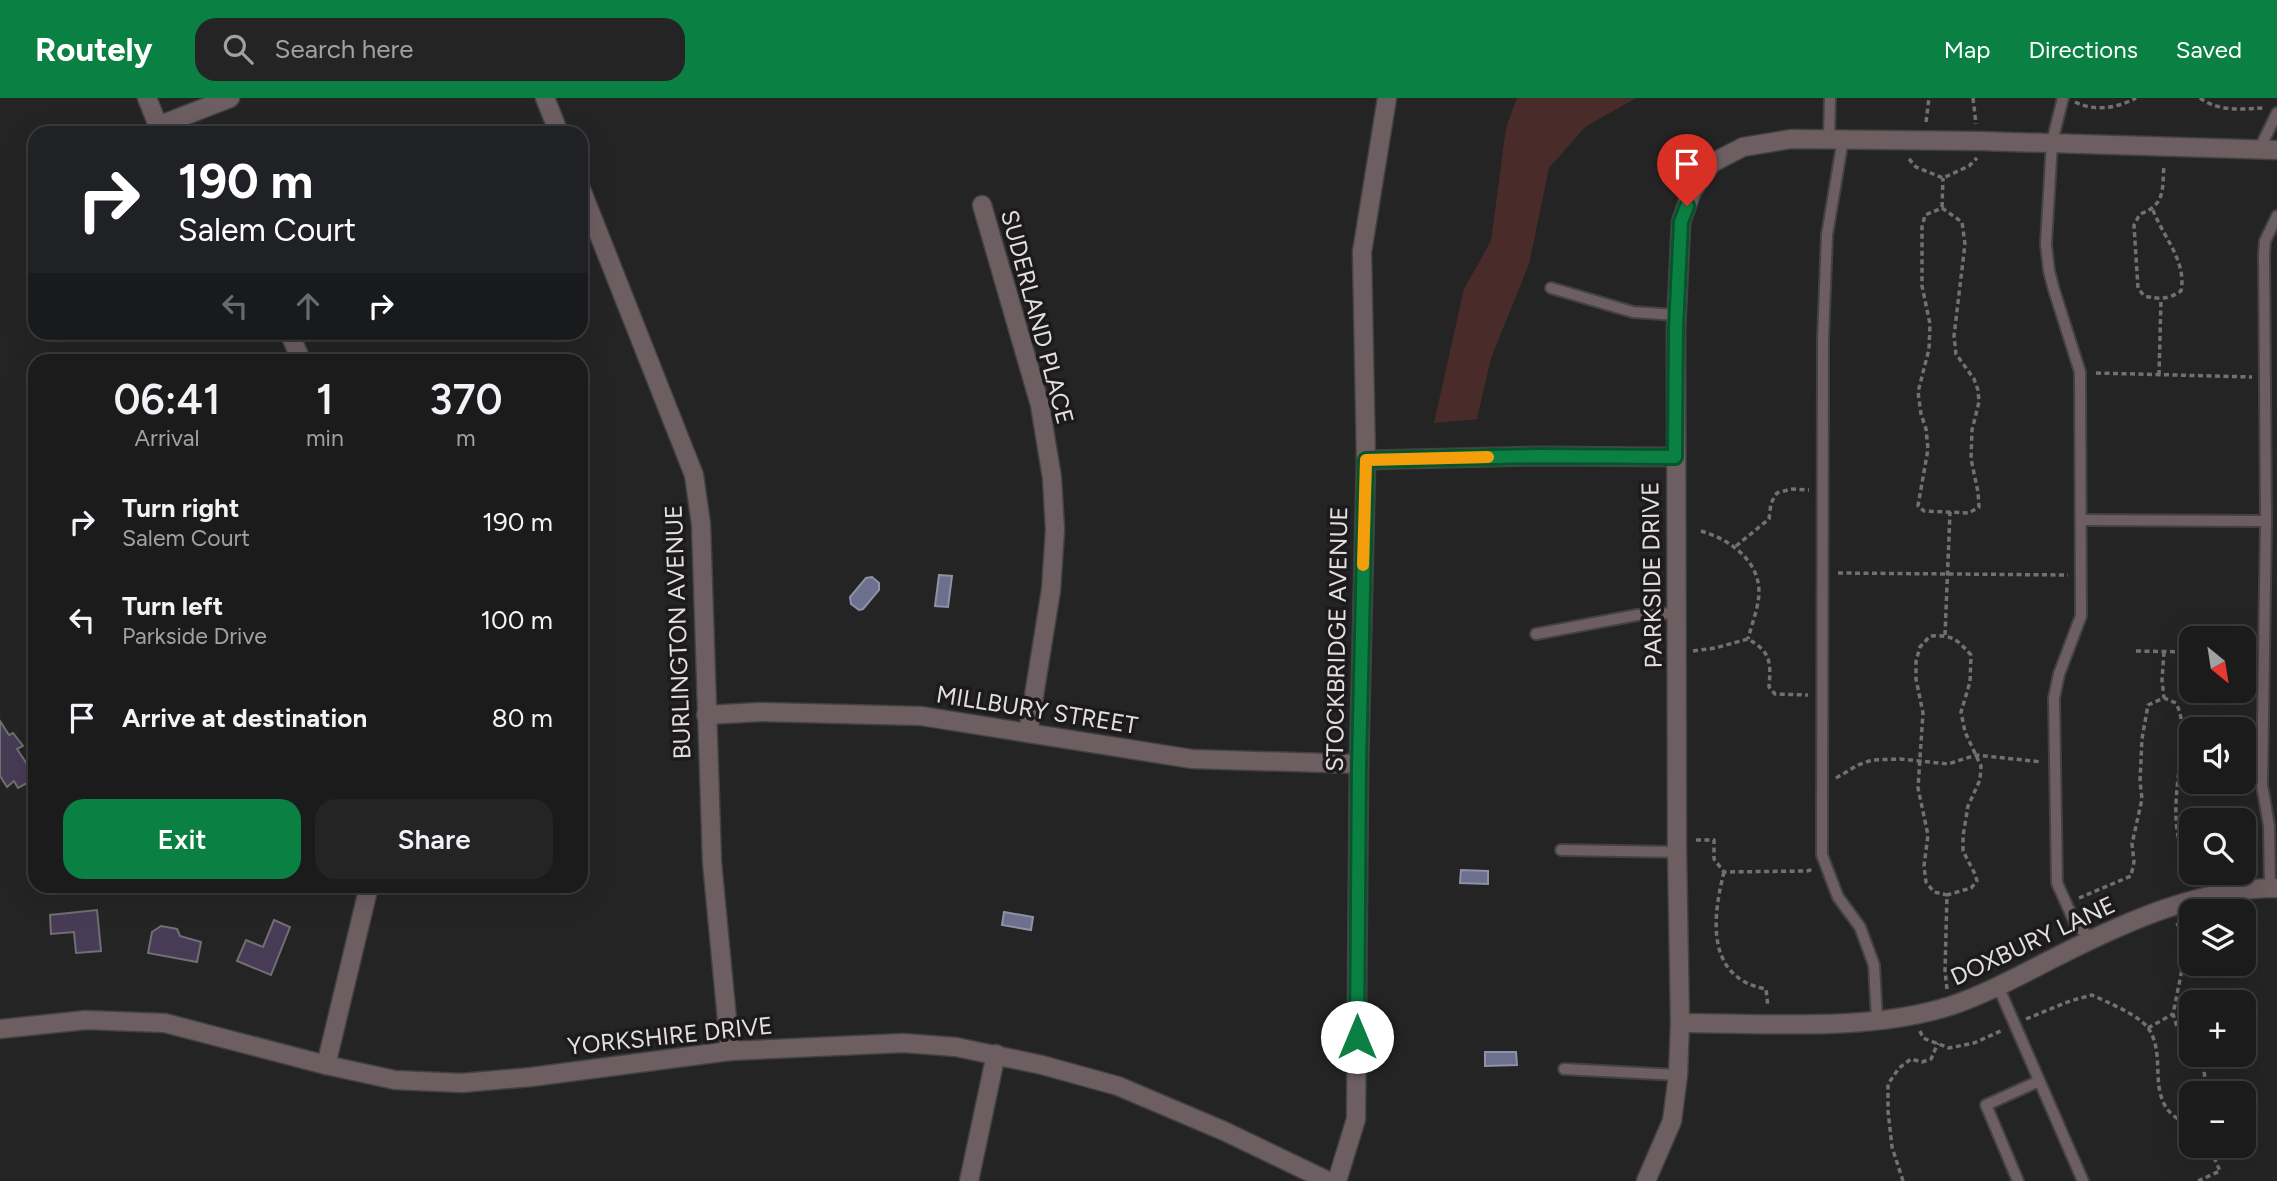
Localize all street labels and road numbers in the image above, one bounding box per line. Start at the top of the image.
street label: SUDERLAND PLACE [995,206,1080,427]
street label: PARKSIDE DRIVE [1635,481,1668,669]
street label: BURLINGTON AVENUE [659,504,696,760]
street label: STOCKBRIDGE AVENUE [1320,506,1353,772]
street label: MILLBURY STREET [934,679,1140,740]
street label: DOXBURY LANE [1946,890,2120,991]
street label: YORKSHIRE DRIVE [566,1010,774,1061]

